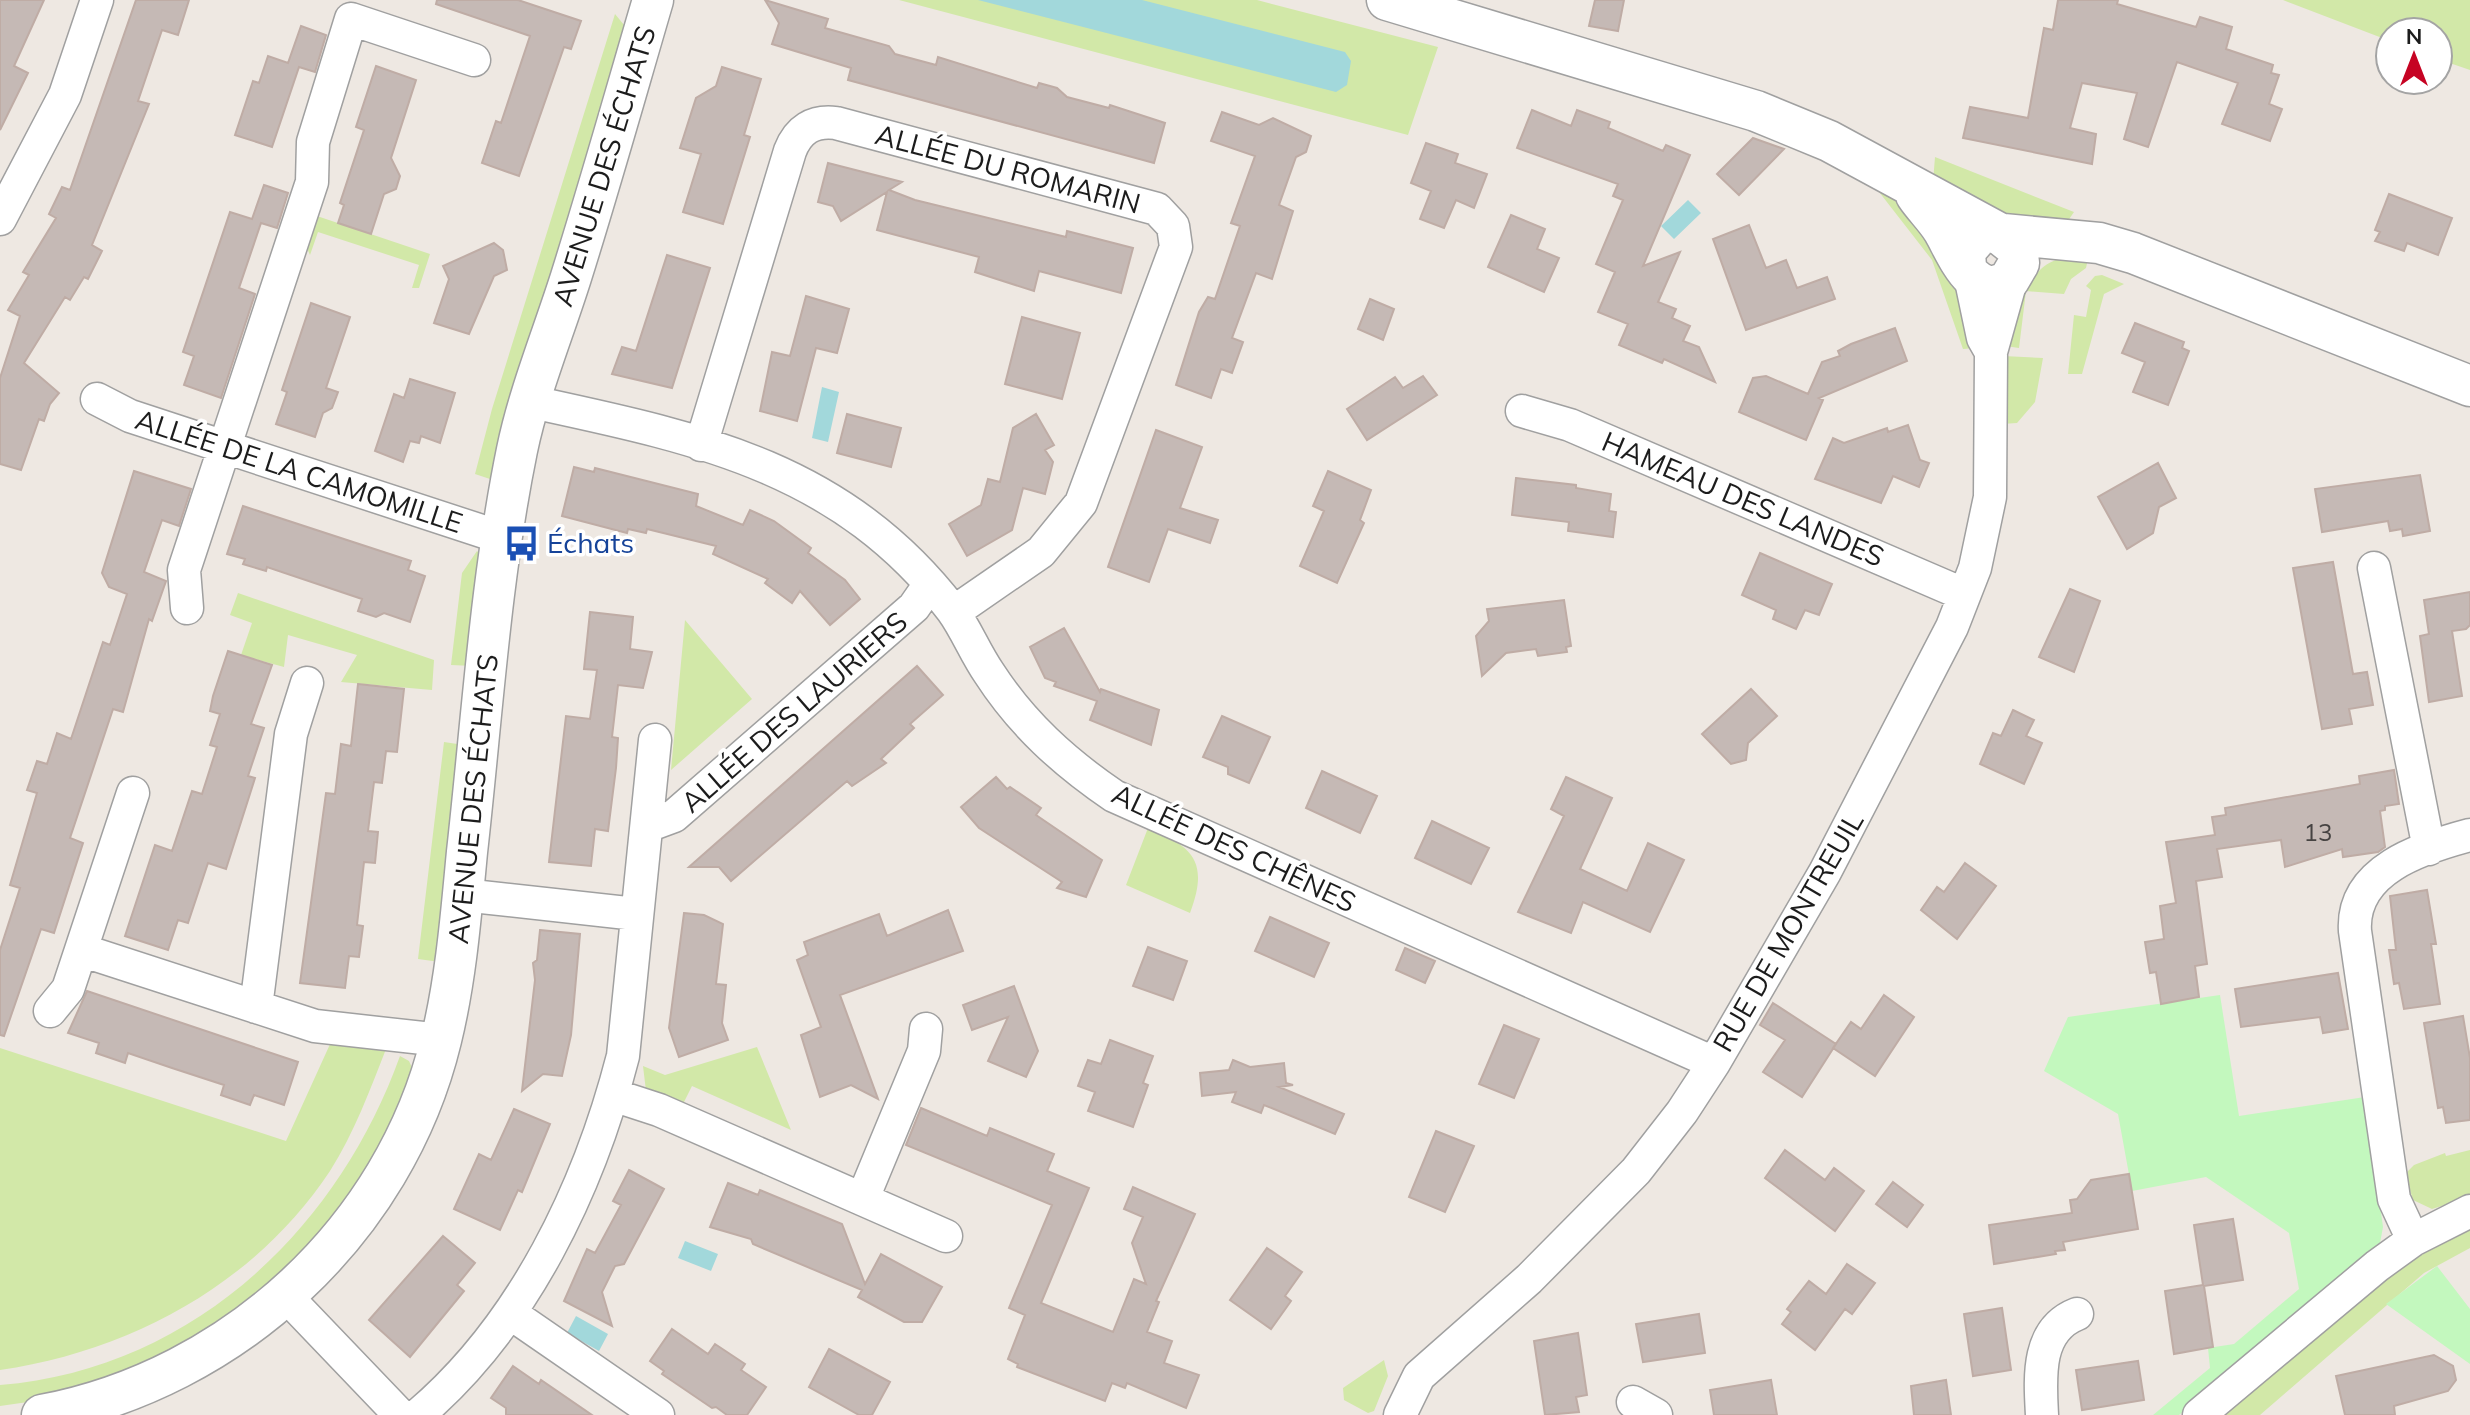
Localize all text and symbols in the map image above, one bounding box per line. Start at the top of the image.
north arrow [2374,16,2454,96]
street label: AVENUE DES ÉCHATS [544,22,663,310]
text: N [2406,22,2422,50]
street label: ALLÉE DU ROMARIN [872,116,1145,221]
street label: ALLÉE DE LA CAMOMILLE [131,401,467,540]
street label: HAMEAU DES LANDES [1597,423,1889,574]
bus stop icon: Échats [502,524,540,562]
place label: Échats [547,525,634,560]
street label: ALLÉE DES LAURIERS [673,604,914,820]
street label: AVENUE DES ÉCHATS [440,652,505,946]
street label: ALLÉE DES CHÊNES [1107,776,1362,919]
street label: RUE DE MONTREUIL [1705,806,1870,1058]
house number: 13 [2304,817,2332,847]

